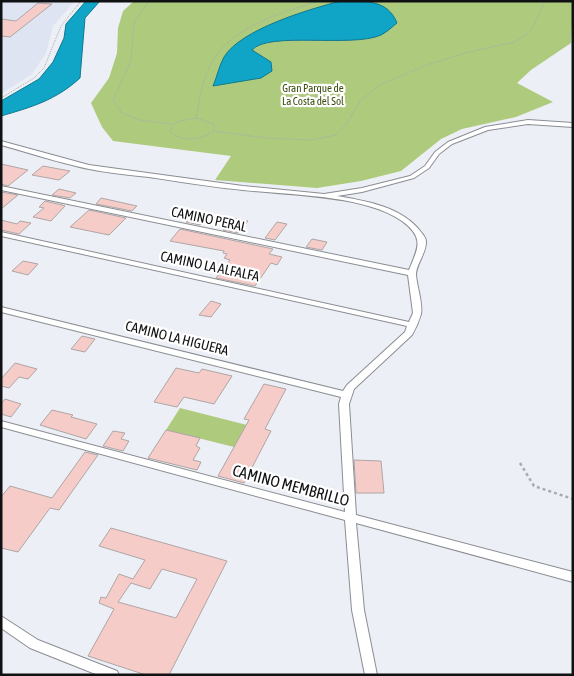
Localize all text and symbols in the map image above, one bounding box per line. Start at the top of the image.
park label: Gran Parque de La Costa del Sol [282,82,344,107]
street label: CAMINO PERAL [170,203,249,235]
street label: CAMINO LA ALFALFA [159,248,261,284]
street label: CAMINO LA HIGUERA [124,317,230,359]
street label: CAMINO MEMBRILLO [231,461,351,509]

